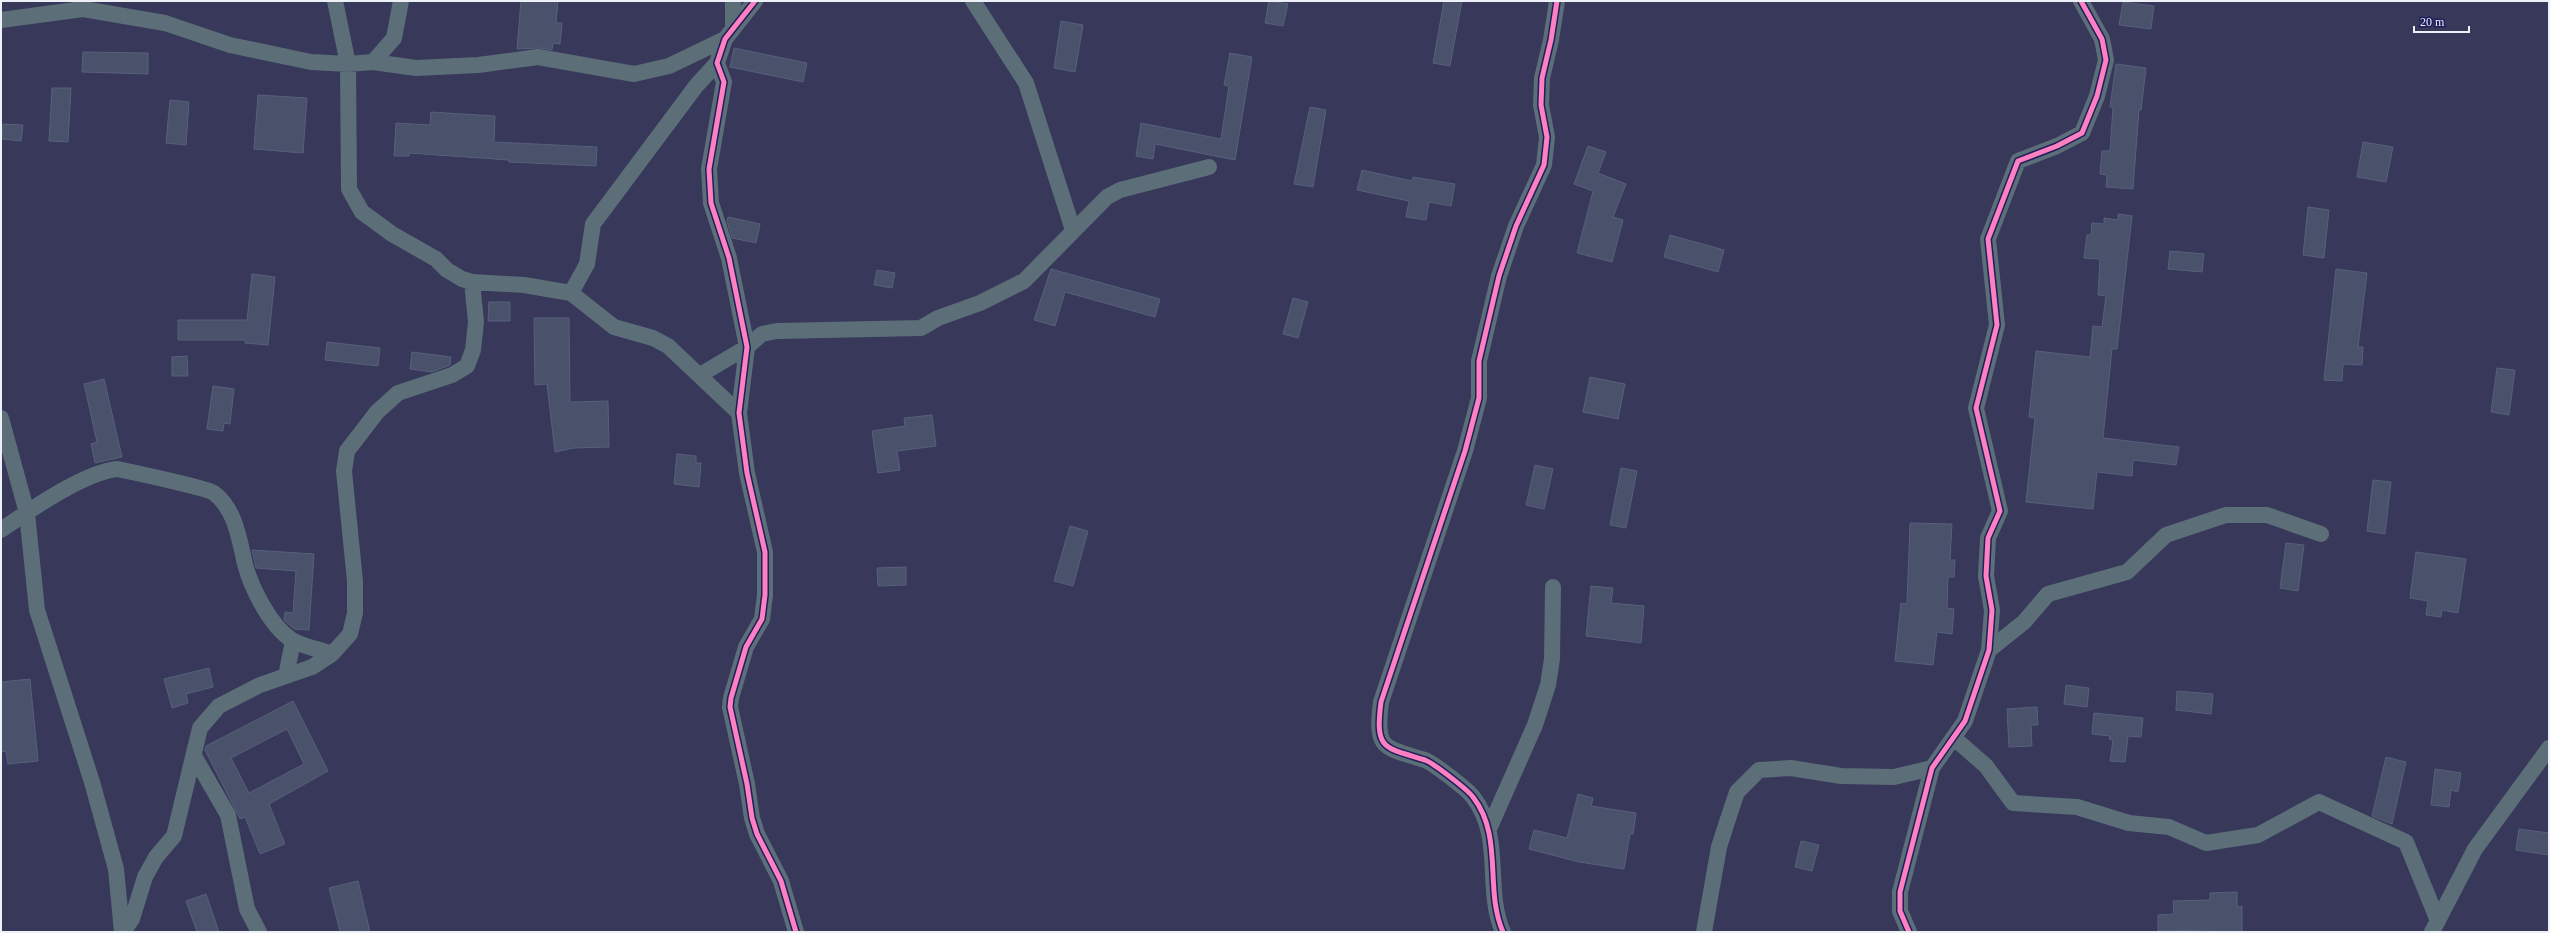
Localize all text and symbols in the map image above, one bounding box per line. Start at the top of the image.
scale bar [2414,8,2469,34]
text: 20 m [2420,15,2445,29]

